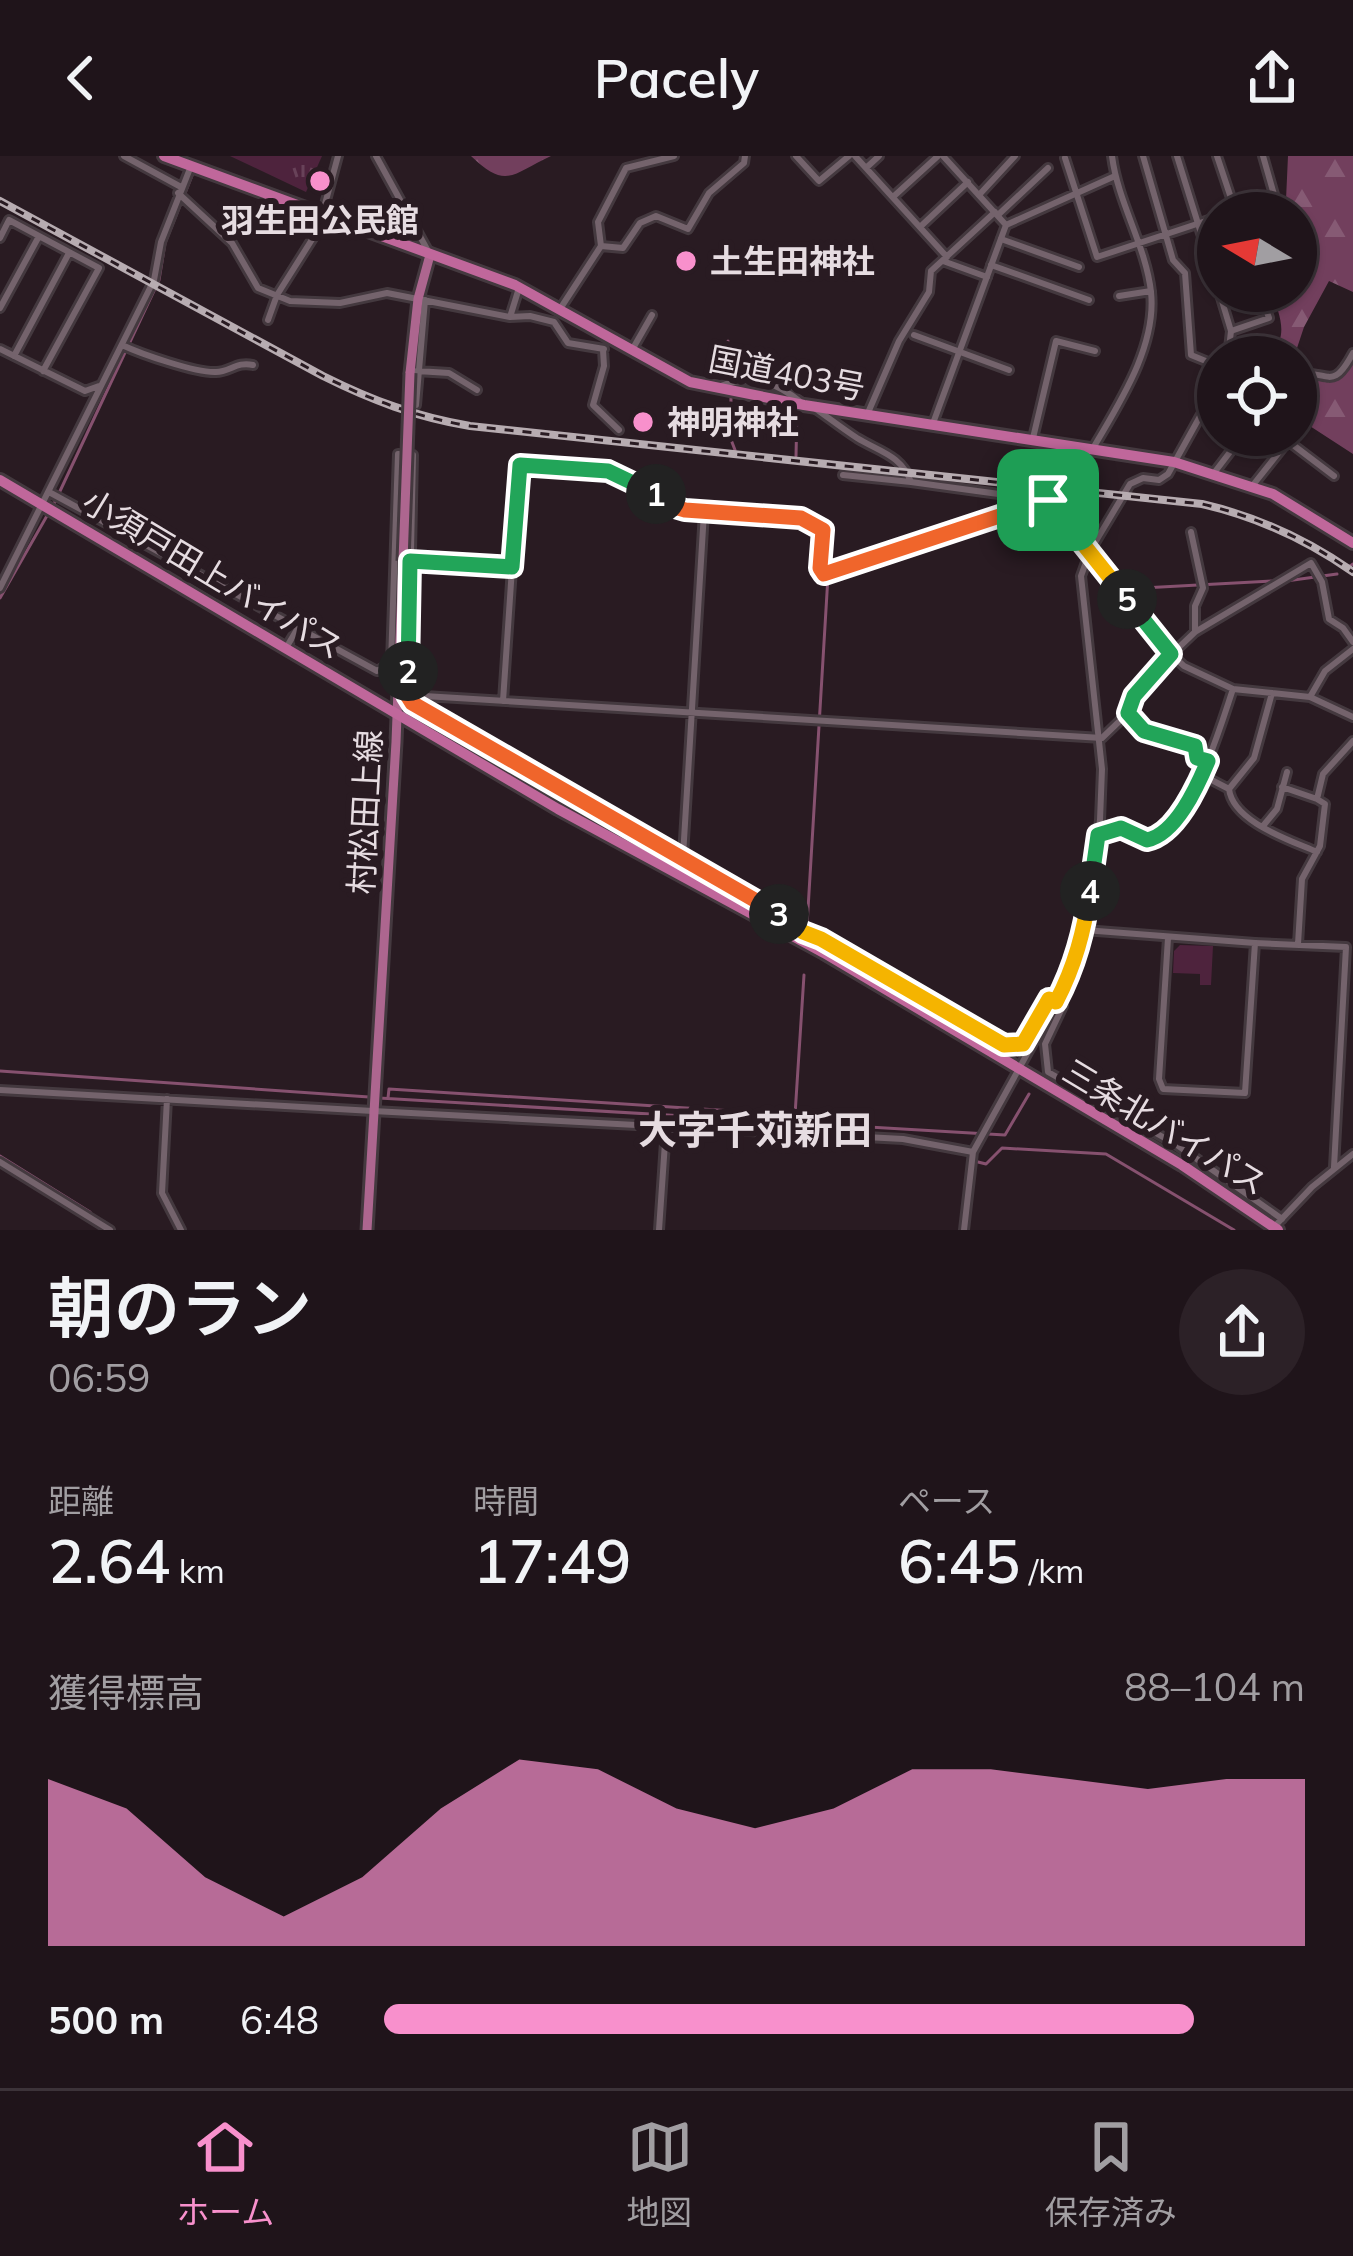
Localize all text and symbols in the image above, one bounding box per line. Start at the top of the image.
text: Pacely [594,44,759,112]
icon: back [48,45,114,111]
icon: share [1239,45,1305,111]
marker: 羽生田公民館 [307,168,333,194]
north arrow [1197,192,1317,312]
map controls [1197,192,1317,456]
place label: 羽生田公民館 [221,199,419,240]
place label: 土生田神社 [710,240,875,281]
marker: 土生田神社 [673,248,699,274]
button: locate [1197,336,1317,456]
street label: 国道403号 [705,337,869,408]
place label: 神明神社 [667,401,799,442]
marker: 神明神社 [630,409,656,435]
pin [997,449,1099,551]
pin: 1 [626,464,686,524]
icon: arrive [1015,467,1081,533]
text: 1 [646,473,666,514]
street label: 小須戸田上バイパス [76,480,351,667]
pin: 5 [1097,569,1157,629]
text: 5 [1117,578,1137,619]
pin: 2 [378,641,438,701]
text: 2 [398,650,418,691]
street label: 村松田上線 [340,729,389,895]
pin: 4 [1060,861,1120,921]
text: 4 [1080,870,1100,911]
pin: 3 [749,884,809,944]
text: 3 [769,893,789,934]
street label: 三条北バイパス [1056,1050,1275,1203]
district label: 大字千苅新田 [638,1105,872,1154]
text: 朝のラン [48,1266,312,1349]
button: share [1179,1269,1305,1395]
text: 06:59 [48,1353,151,1402]
text: 距離 [48,1480,114,1521]
text: 時間 [473,1480,539,1521]
text: ペース [898,1480,995,1521]
text: 2.64 [48,1523,170,1598]
text: 17:49 [473,1523,631,1598]
text: 6:45 [898,1523,1020,1598]
text: km [170,1550,225,1591]
text: /km [1020,1550,1084,1591]
text: 88–104 m [1124,1662,1305,1711]
text: 獲得標高 [48,1668,204,1717]
text: 500 m [48,1995,164,2044]
text: 6:48 [240,1995,319,2044]
tab: ホーム [176,2114,274,2234]
tab: 地図 [627,2114,693,2234]
tab: 保存済み [1045,2114,1177,2234]

